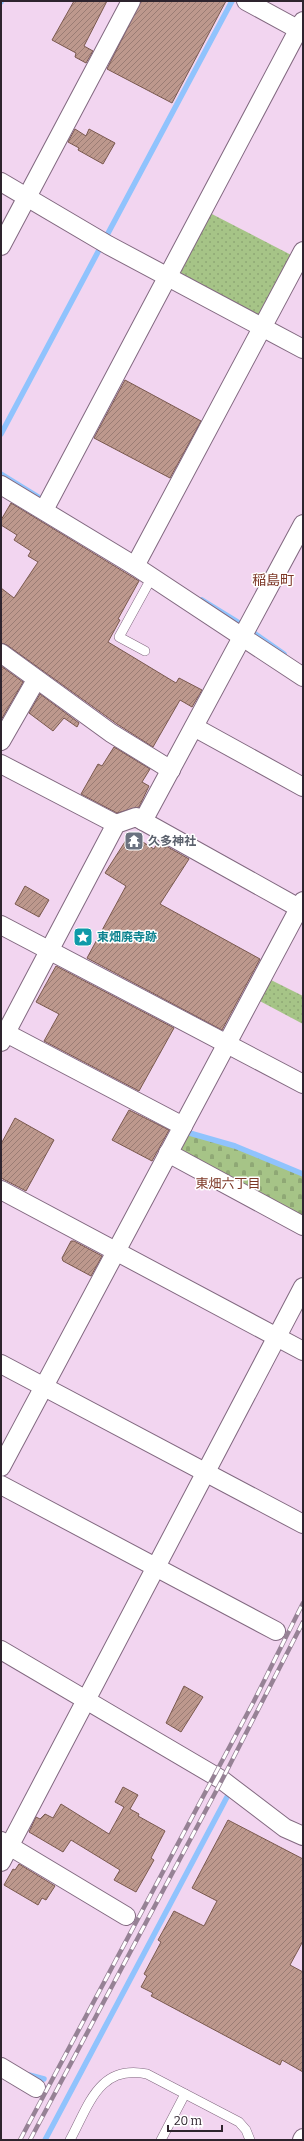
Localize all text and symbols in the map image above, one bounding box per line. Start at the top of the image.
district label: 稲島町 [252,572,294,589]
temple icon: 久多神社 [123,830,145,852]
place label: 久多神社 [148,834,196,848]
place icon: 東畑廃寺跡 [72,926,94,948]
place label: 東畑廃寺跡 [97,930,157,944]
district label: 東畑六丁目 [195,1176,261,1191]
scale bar [168,2107,222,2133]
text: 20 m [174,2114,203,2128]

